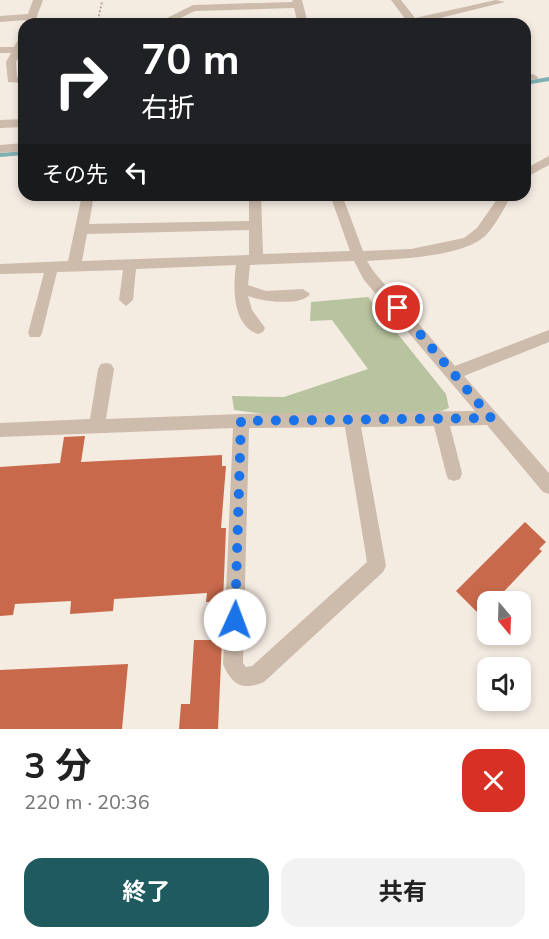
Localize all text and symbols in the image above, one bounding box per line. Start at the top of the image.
text: 70 m [141,32,240,89]
icon: right [42,42,120,120]
text: 右折 [141,90,195,127]
icon: left [120,156,153,189]
text: その先 [42,160,108,190]
pin [372,282,423,333]
icon: arrive [381,291,414,324]
position arrow [203,588,267,652]
north arrow [477,591,531,645]
map controls [477,591,531,711]
button: sound [477,657,531,711]
text: 3 分 [24,742,91,791]
button: close [462,749,525,812]
text: 220 m · 20:36 [24,789,150,816]
button: 終了 [24,858,269,927]
button: 共有 [281,858,525,927]

